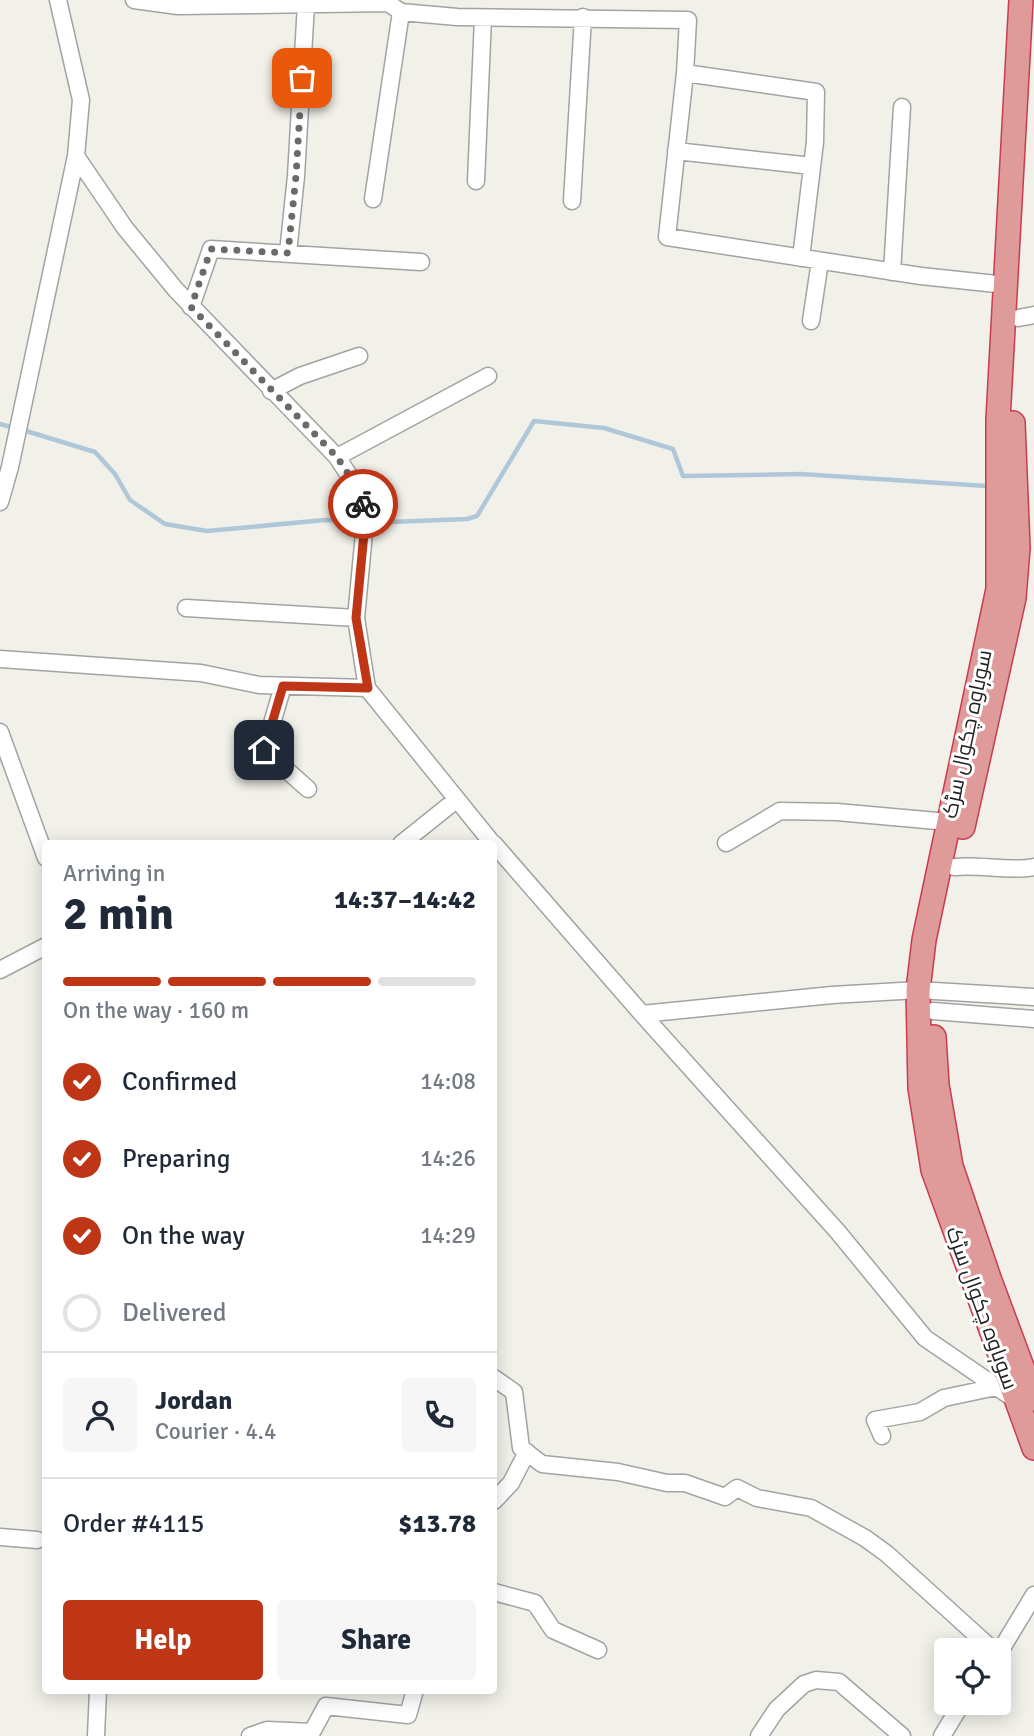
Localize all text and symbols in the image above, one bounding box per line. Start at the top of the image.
pin [272,48,332,108]
icon: bag [283,59,321,97]
courier [328,469,398,539]
icon: bike [344,485,382,523]
street label: سوہاوہ چکوال سڑک [936,647,999,821]
pin [234,720,294,780]
icon: home [245,731,283,769]
text: Arriving in [63,859,165,888]
text: 14:37–14:42 [334,884,476,916]
text: 2 min [63,886,174,942]
text: On the way · 160 m [63,996,249,1025]
icon: check [63,1063,101,1101]
text: Confirmed [122,1066,237,1098]
text: 14:08 [420,1067,476,1096]
icon: check [63,1140,101,1178]
text: Preparing [122,1143,230,1175]
text: 14:26 [420,1144,476,1173]
icon: check [63,1217,101,1255]
text: On the way [122,1220,245,1252]
text: 14:29 [420,1221,476,1250]
street label: سوہاوہ چکوال سڑک [939,1223,1024,1393]
text: Delivered [122,1297,227,1329]
button: person [63,1378,137,1452]
button: phone [402,1378,476,1452]
text: Jordan [155,1385,232,1417]
text: Courier · 4.4 [155,1417,276,1446]
text: Order #4115 [63,1508,204,1540]
text: $13.78 [398,1508,476,1540]
button: Help [63,1600,263,1680]
button: Share [277,1600,476,1680]
map controls [934,1638,1011,1715]
button: locate [934,1638,1011,1715]

